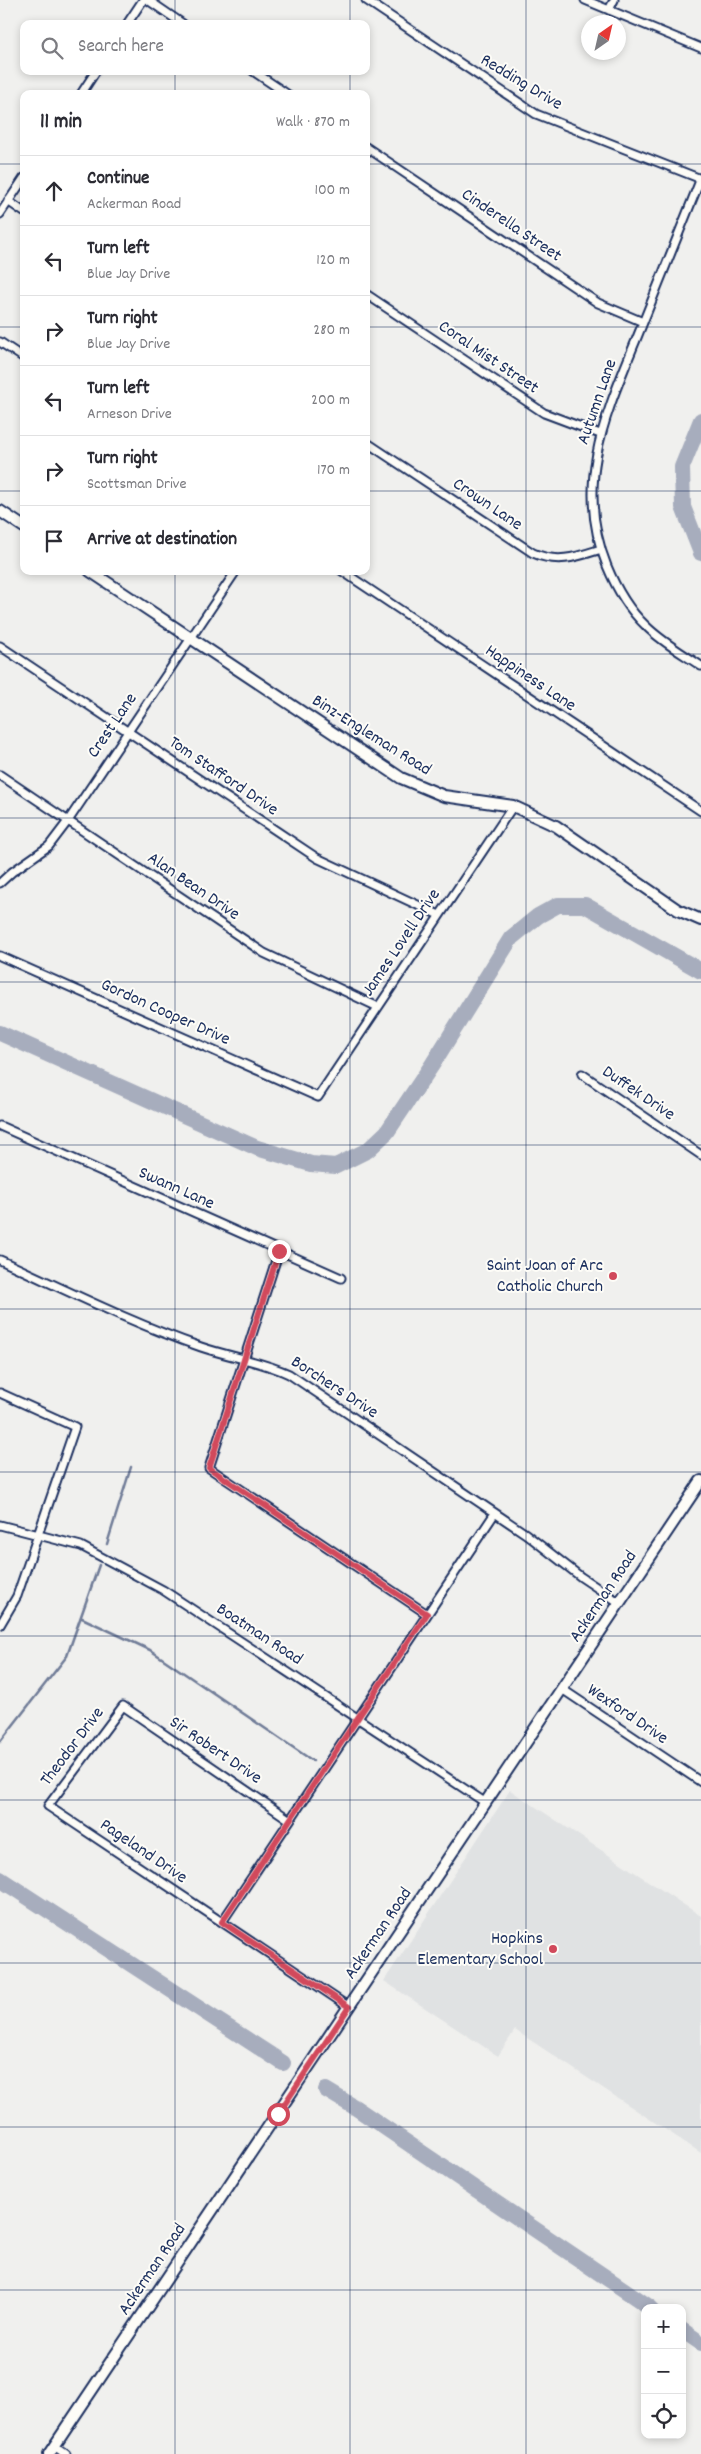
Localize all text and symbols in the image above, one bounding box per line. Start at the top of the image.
north arrow [581,15,626,60]
search box [20,20,370,75]
icon: search [38,34,66,62]
text: Search here [78,34,164,61]
street label: Redding Drive [475,49,567,117]
text: 11 min [40,108,82,138]
text: Walk · 870 m [276,111,350,134]
text: Continue [87,166,149,193]
icon: ahead [40,177,68,205]
text: 100 m [314,179,350,202]
street label: Cinderella Street [456,183,567,269]
text: Ackerman Road [87,193,181,216]
text: Turn left [87,236,150,263]
icon: left [40,247,68,275]
text: 120 m [316,249,350,272]
text: Blue Jay Drive [87,263,170,286]
text: Turn right [87,306,158,333]
street label: Coral Mist Street [433,315,544,401]
icon: right [40,317,68,345]
text: 280 m [313,319,350,342]
text: Blue Jay Drive [87,333,170,356]
street label: Autumn Lane [572,356,624,448]
text: Turn left [87,376,150,403]
icon: left [40,387,68,415]
text: 200 m [311,389,350,412]
text: Arneson Drive [87,403,172,426]
text: Turn right [87,446,158,473]
icon: right [40,457,68,485]
text: 170 m [317,459,350,482]
street label: Crown Lane [447,472,527,538]
text: Scottsman Drive [87,473,187,496]
icon: arrive [40,527,68,555]
text: Arrive at destination [87,527,237,554]
street label: Happiness Lane [479,639,581,719]
street label: Crest Lane [82,688,144,764]
street label: Binz-Engleman Road [306,689,436,783]
street label: Tom Stafford Drive [163,731,283,823]
street label: Alan Bean Drive [142,847,244,927]
street label: James Lovell Drive [357,884,447,1002]
street label: Gordon Cooper Drive [96,973,234,1053]
street label: Duffek Drive [596,1060,680,1128]
street label: Swann Lane [134,1161,218,1217]
route end [268,1240,291,1263]
place label: Saint Joan of Arc Catholic Church [487,1254,603,1300]
marker: Saint Joan of Arc Catholic Church [607,1270,619,1282]
street label: Borchers Drive [285,1350,383,1426]
street label: Ackerman Road [564,1546,644,1648]
street label: Boatman Road [211,1598,307,1672]
street label: Wexford Drive [581,1679,673,1751]
street label: Theodor Drive [35,1702,111,1792]
street label: Sir Robert Drive [164,1711,266,1791]
street label: Pageland Drive [94,1813,192,1891]
street label: Ackerman Road [339,1883,419,1985]
place label: Hopkins Elementary School [417,1927,544,1973]
marker: Hopkins Elementary School [547,1943,559,1955]
route start [267,2103,290,2126]
street label: Ackerman Road [113,2219,193,2321]
map controls [641,2304,686,2439]
button: + [641,2304,686,2349]
button: − [641,2349,686,2394]
button: locate [641,2394,686,2439]

